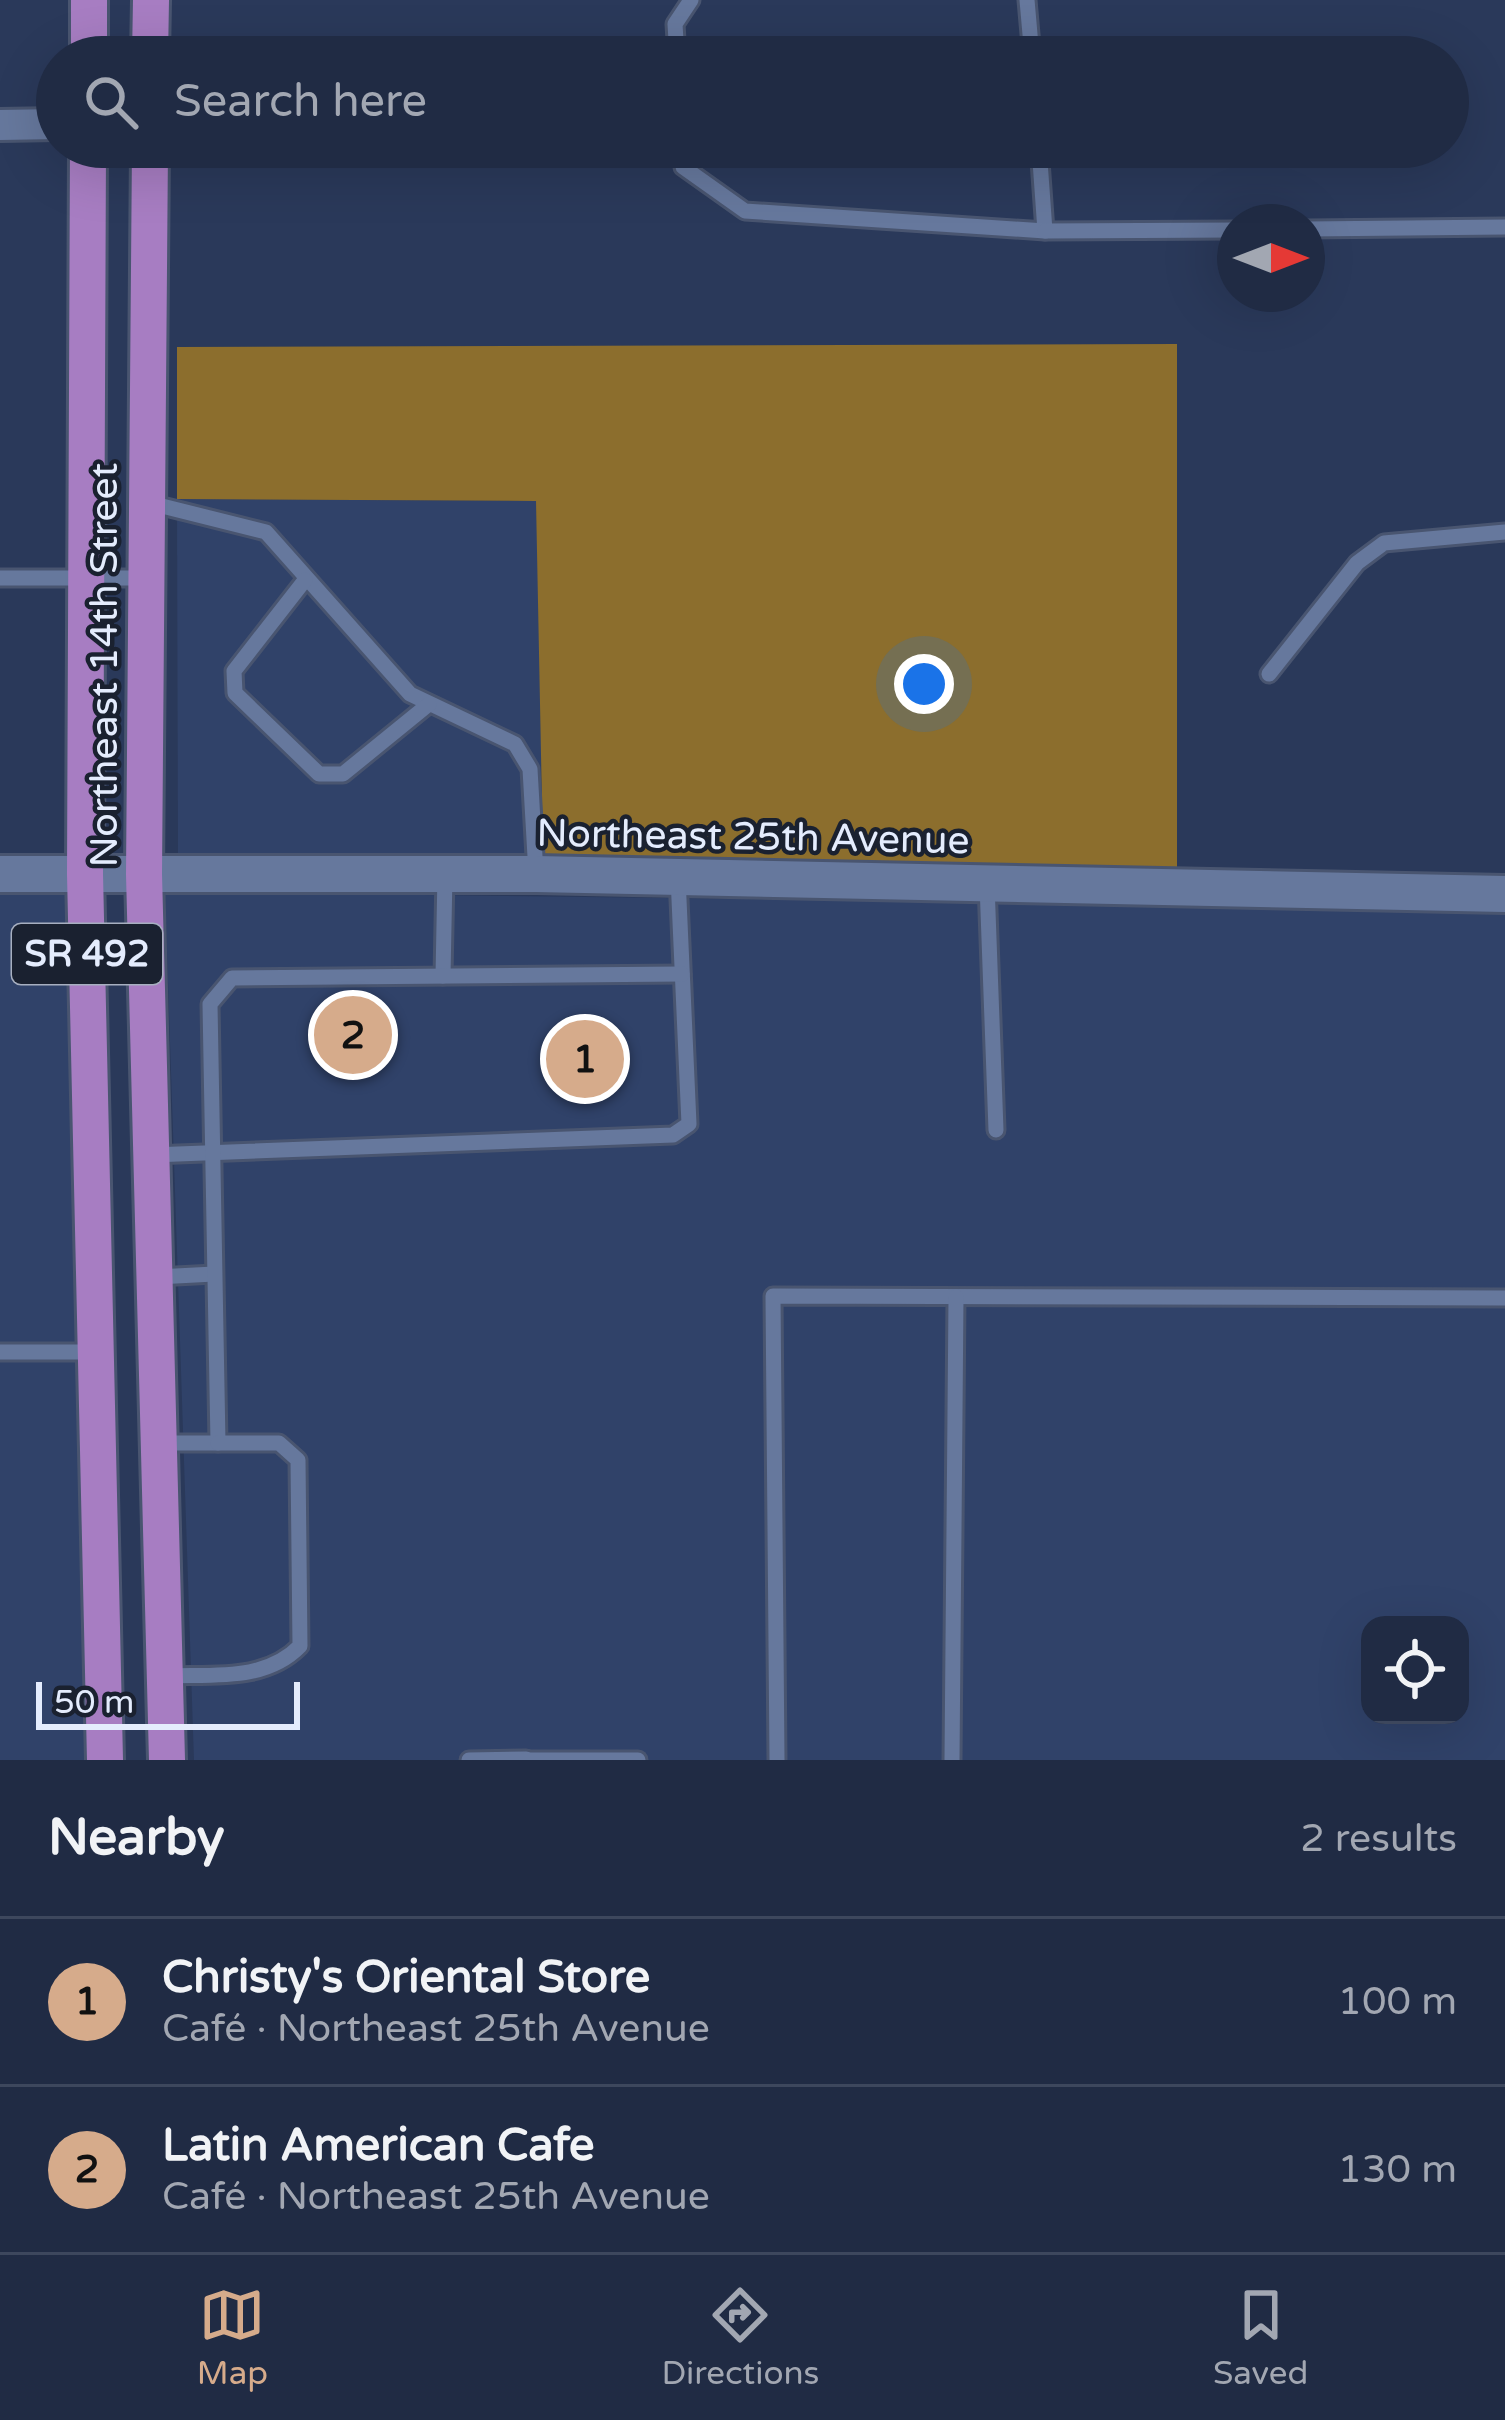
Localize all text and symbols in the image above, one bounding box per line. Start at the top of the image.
search box [36,36,1469,168]
icon: search [78,69,144,135]
text: Search here [174,75,427,129]
north arrow [1217,204,1325,312]
street label: Northeast 14th Street [81,462,128,867]
your location [894,654,954,714]
street label: Northeast 25th Avenue [536,810,970,864]
road number: SR 492 [12,924,162,984]
pin: 2 [314,990,392,1080]
pin: 1 [546,1014,624,1104]
map controls [1361,1616,1469,1724]
button: locate [1361,1616,1469,1724]
scale bar [36,1676,300,1729]
text: 50 m [54,1683,134,1722]
text: Nearby [48,1807,225,1869]
text: 2 results [1300,1815,1457,1862]
text: Christy's Oriental Store [162,1951,650,2005]
text: 1 [75,1978,99,2025]
text: 100 m [1338,1978,1457,2025]
text: Café · Northeast 25th Avenue [162,2005,710,2052]
text: Latin American Cafe [162,2119,594,2173]
text: 2 [75,2146,99,2193]
text: 130 m [1338,2146,1457,2193]
text: Café · Northeast 25th Avenue [162,2173,710,2220]
tab: Map [197,2282,268,2393]
tab: Directions [662,2282,819,2393]
tab: Saved [1213,2282,1308,2393]

